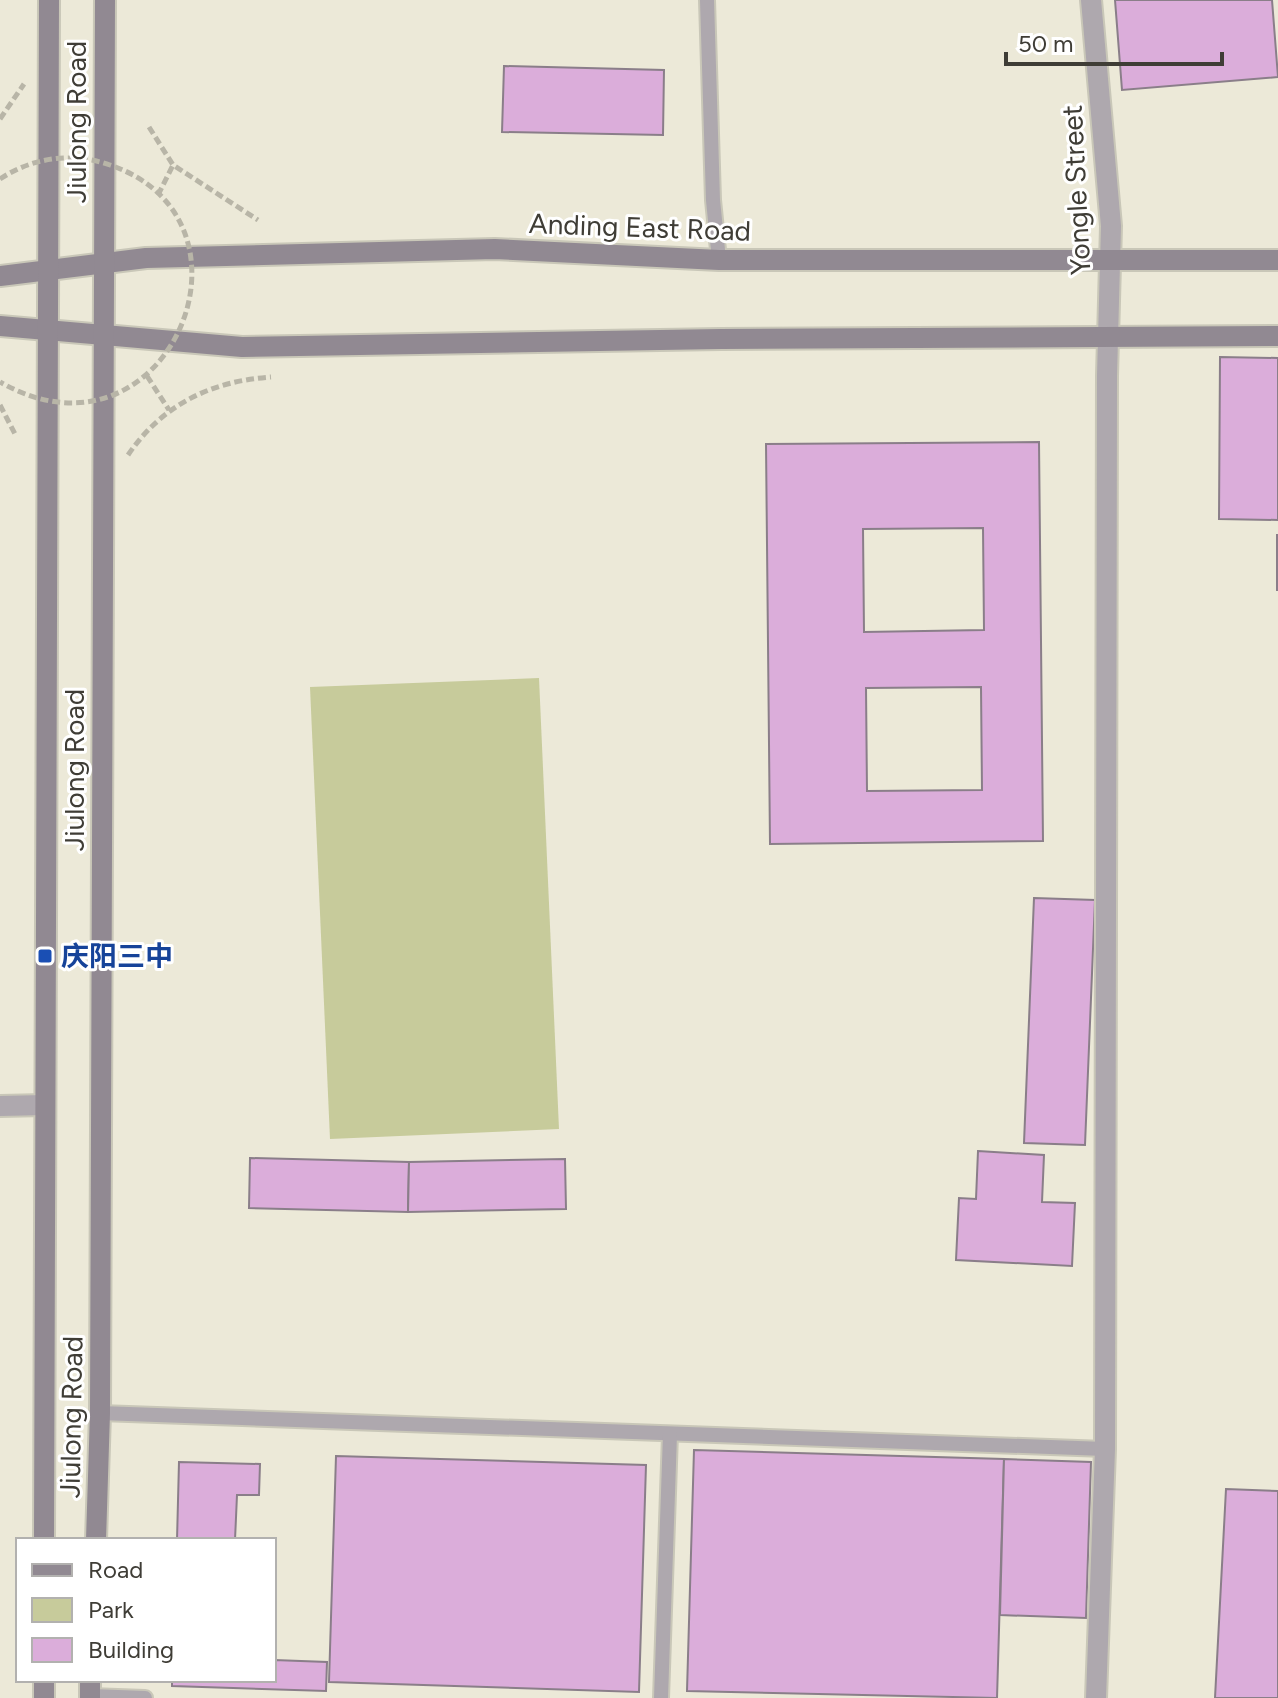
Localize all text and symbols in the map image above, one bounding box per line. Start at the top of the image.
scale bar [1006,16,1222,66]
text: 50 m [1018,29,1074,58]
street label: Jiulong Road [59,41,93,203]
street label: Yongle Street [1055,104,1097,276]
street label: Anding East Road [528,206,752,248]
street label: Jiulong Road [57,689,91,851]
place label: 庆阳三中 [61,939,173,973]
marker: 庆阳三中 [36,947,54,965]
street label: Jiulong Road [53,1336,89,1498]
legend [16,1538,276,1682]
text: Road [88,1555,143,1584]
text: Park [88,1595,134,1624]
text: Building [88,1635,174,1664]

